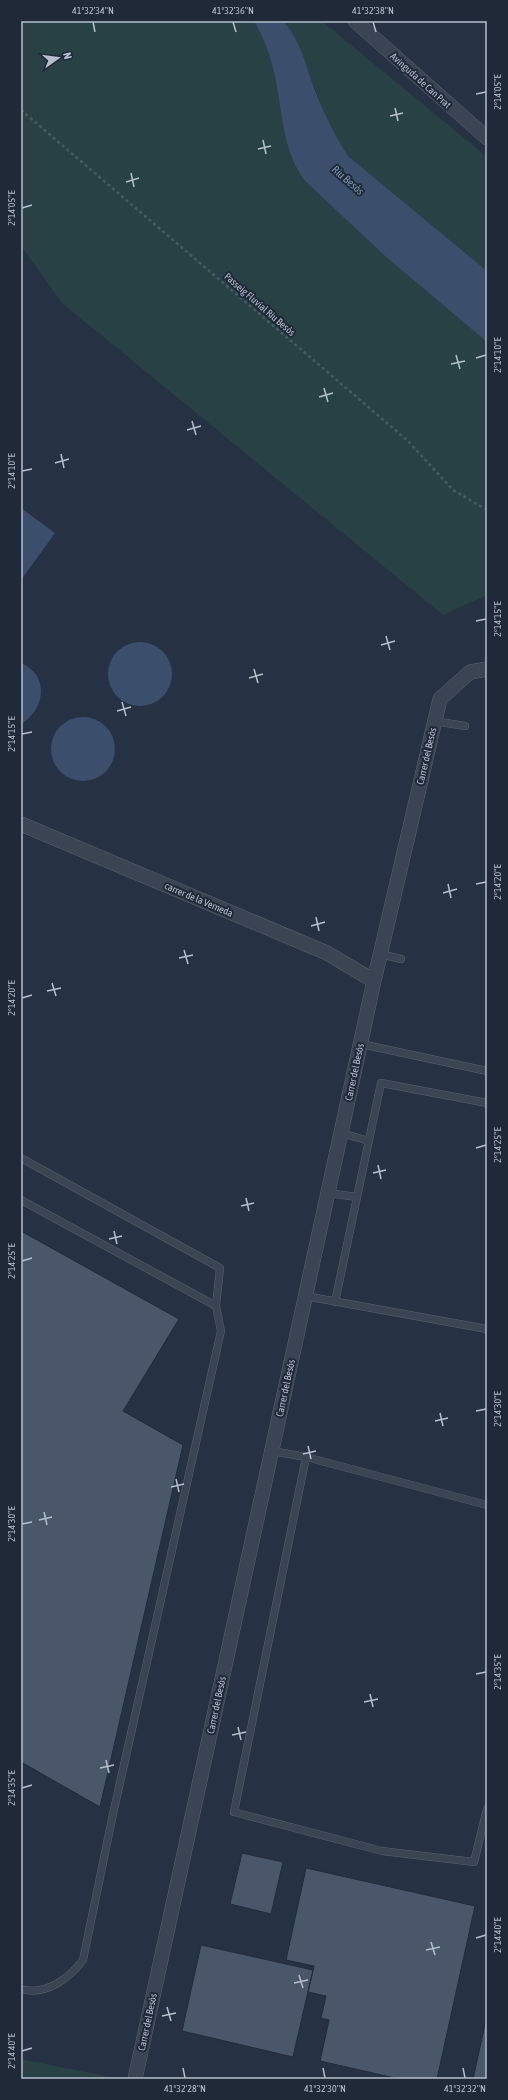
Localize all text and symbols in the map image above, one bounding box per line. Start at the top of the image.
text: 41°32'34"N [72,5,114,16]
text: 41°32'36"N [212,5,254,16]
text: 41°32'38"N [352,5,394,16]
north arrow [38,38,78,78]
street label: Avinguda de Can Prat [388,50,453,110]
text: N [61,51,74,60]
text: 2°14'05"E [492,74,503,110]
water label: Riu Besòs [330,163,366,197]
text: 2°14'05"E [6,190,17,226]
street label: Passeig Fluvial Riu Besòs [222,271,298,338]
text: 2°14'10"E [492,337,503,373]
text: 2°14'10"E [6,453,17,489]
text: 2°14'15"E [492,601,503,637]
text: 2°14'15"E [6,716,17,752]
street label: Carrer del Besòs [415,726,439,786]
text: 2°14'20"E [492,864,503,900]
street label: carrer de la Verneda [163,880,235,919]
text: 2°14'20"E [6,980,17,1016]
street label: Carrer del Besòs [343,1042,366,1102]
text: 2°14'25"E [492,1127,503,1163]
text: 2°14'25"E [6,1243,17,1279]
street label: Carrer del Besòs [274,1358,297,1418]
text: 2°14'30"E [492,1391,503,1427]
text: 2°14'30"E [6,1506,17,1542]
text: 2°14'35"E [492,1654,503,1690]
street label: Carrer del Besòs [205,1675,228,1735]
text: 2°14'35"E [6,1770,17,1806]
text: 2°14'40"E [492,1917,503,1953]
street label: Carrer del Besòs [136,1992,159,2052]
text: 2°14'40"E [6,2033,17,2069]
text: 41°32'28"N [164,2083,206,2094]
text: 41°32'30"N [304,2083,346,2094]
text: 41°32'32"N [444,2083,486,2094]

